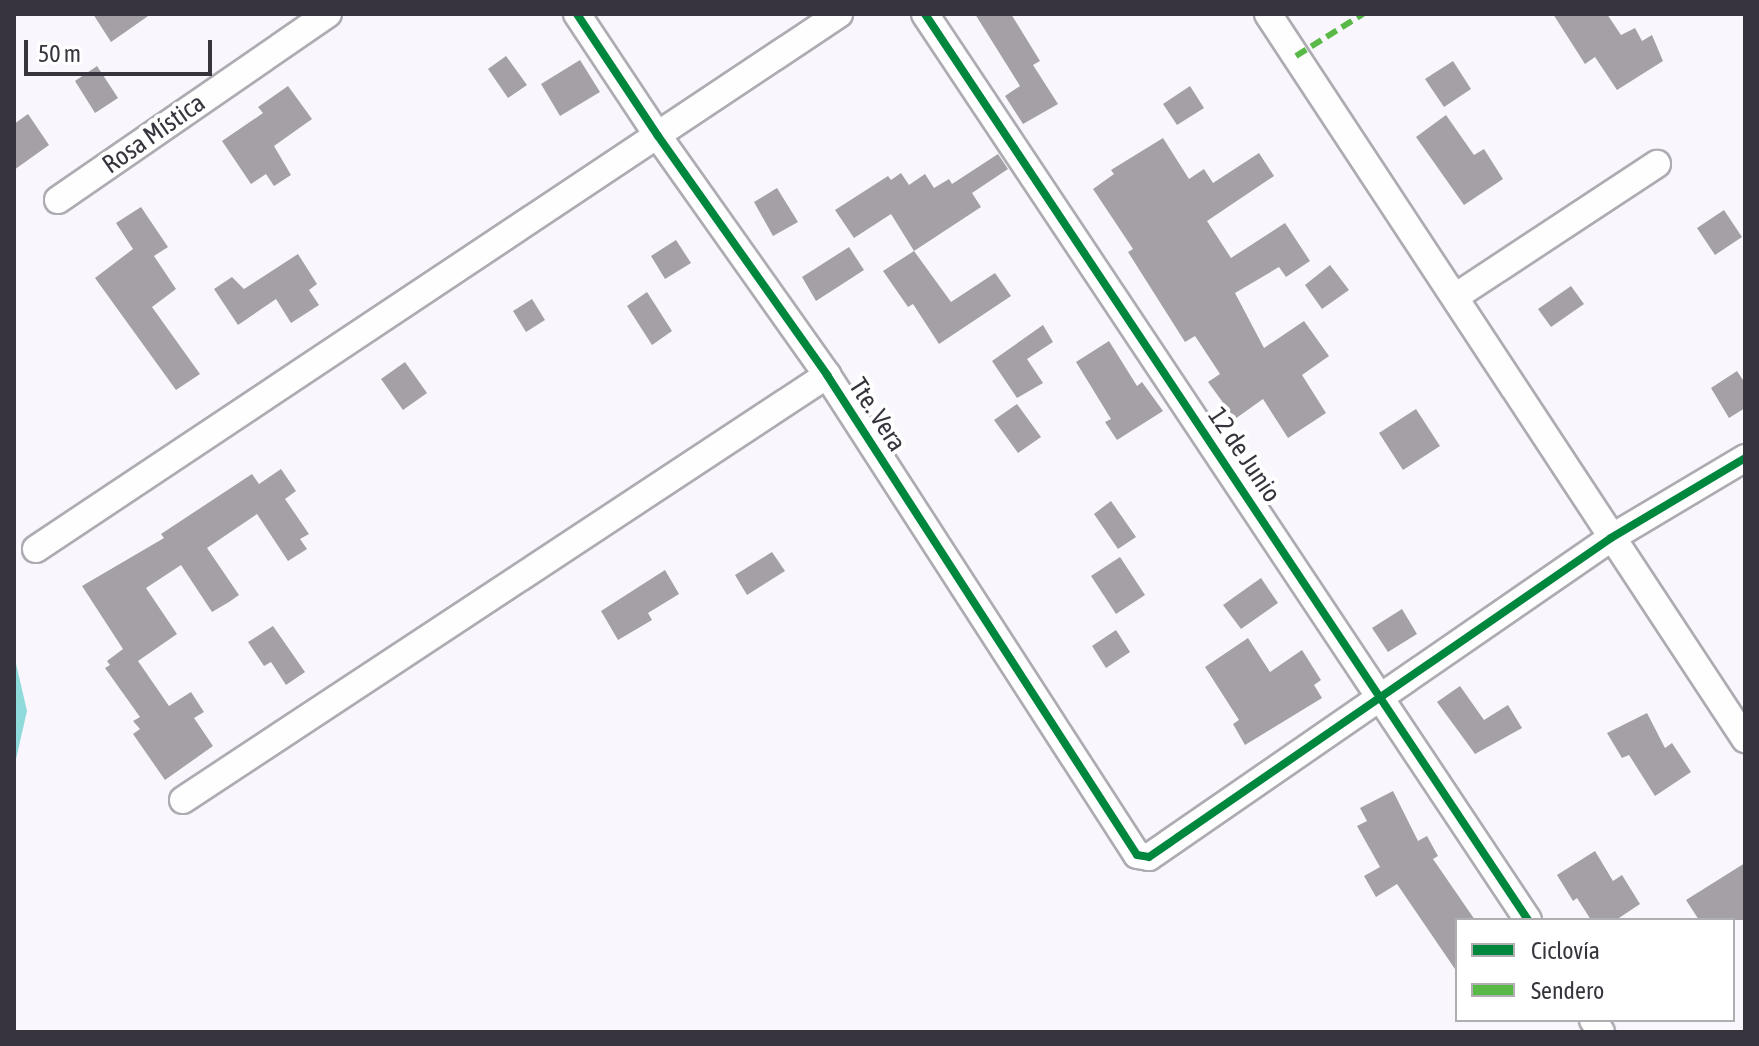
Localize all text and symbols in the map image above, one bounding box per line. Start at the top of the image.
scale bar [28,24,216,74]
text: 50 m [38,40,81,67]
street label: Rosa Mística [97,87,211,181]
street label: Tte. Vera [842,372,912,458]
street label: 12 de Junio [1201,402,1287,508]
legend [1455,918,1735,1022]
text: Ciclovía [1531,937,1600,964]
text: Sendero [1531,977,1604,1004]

